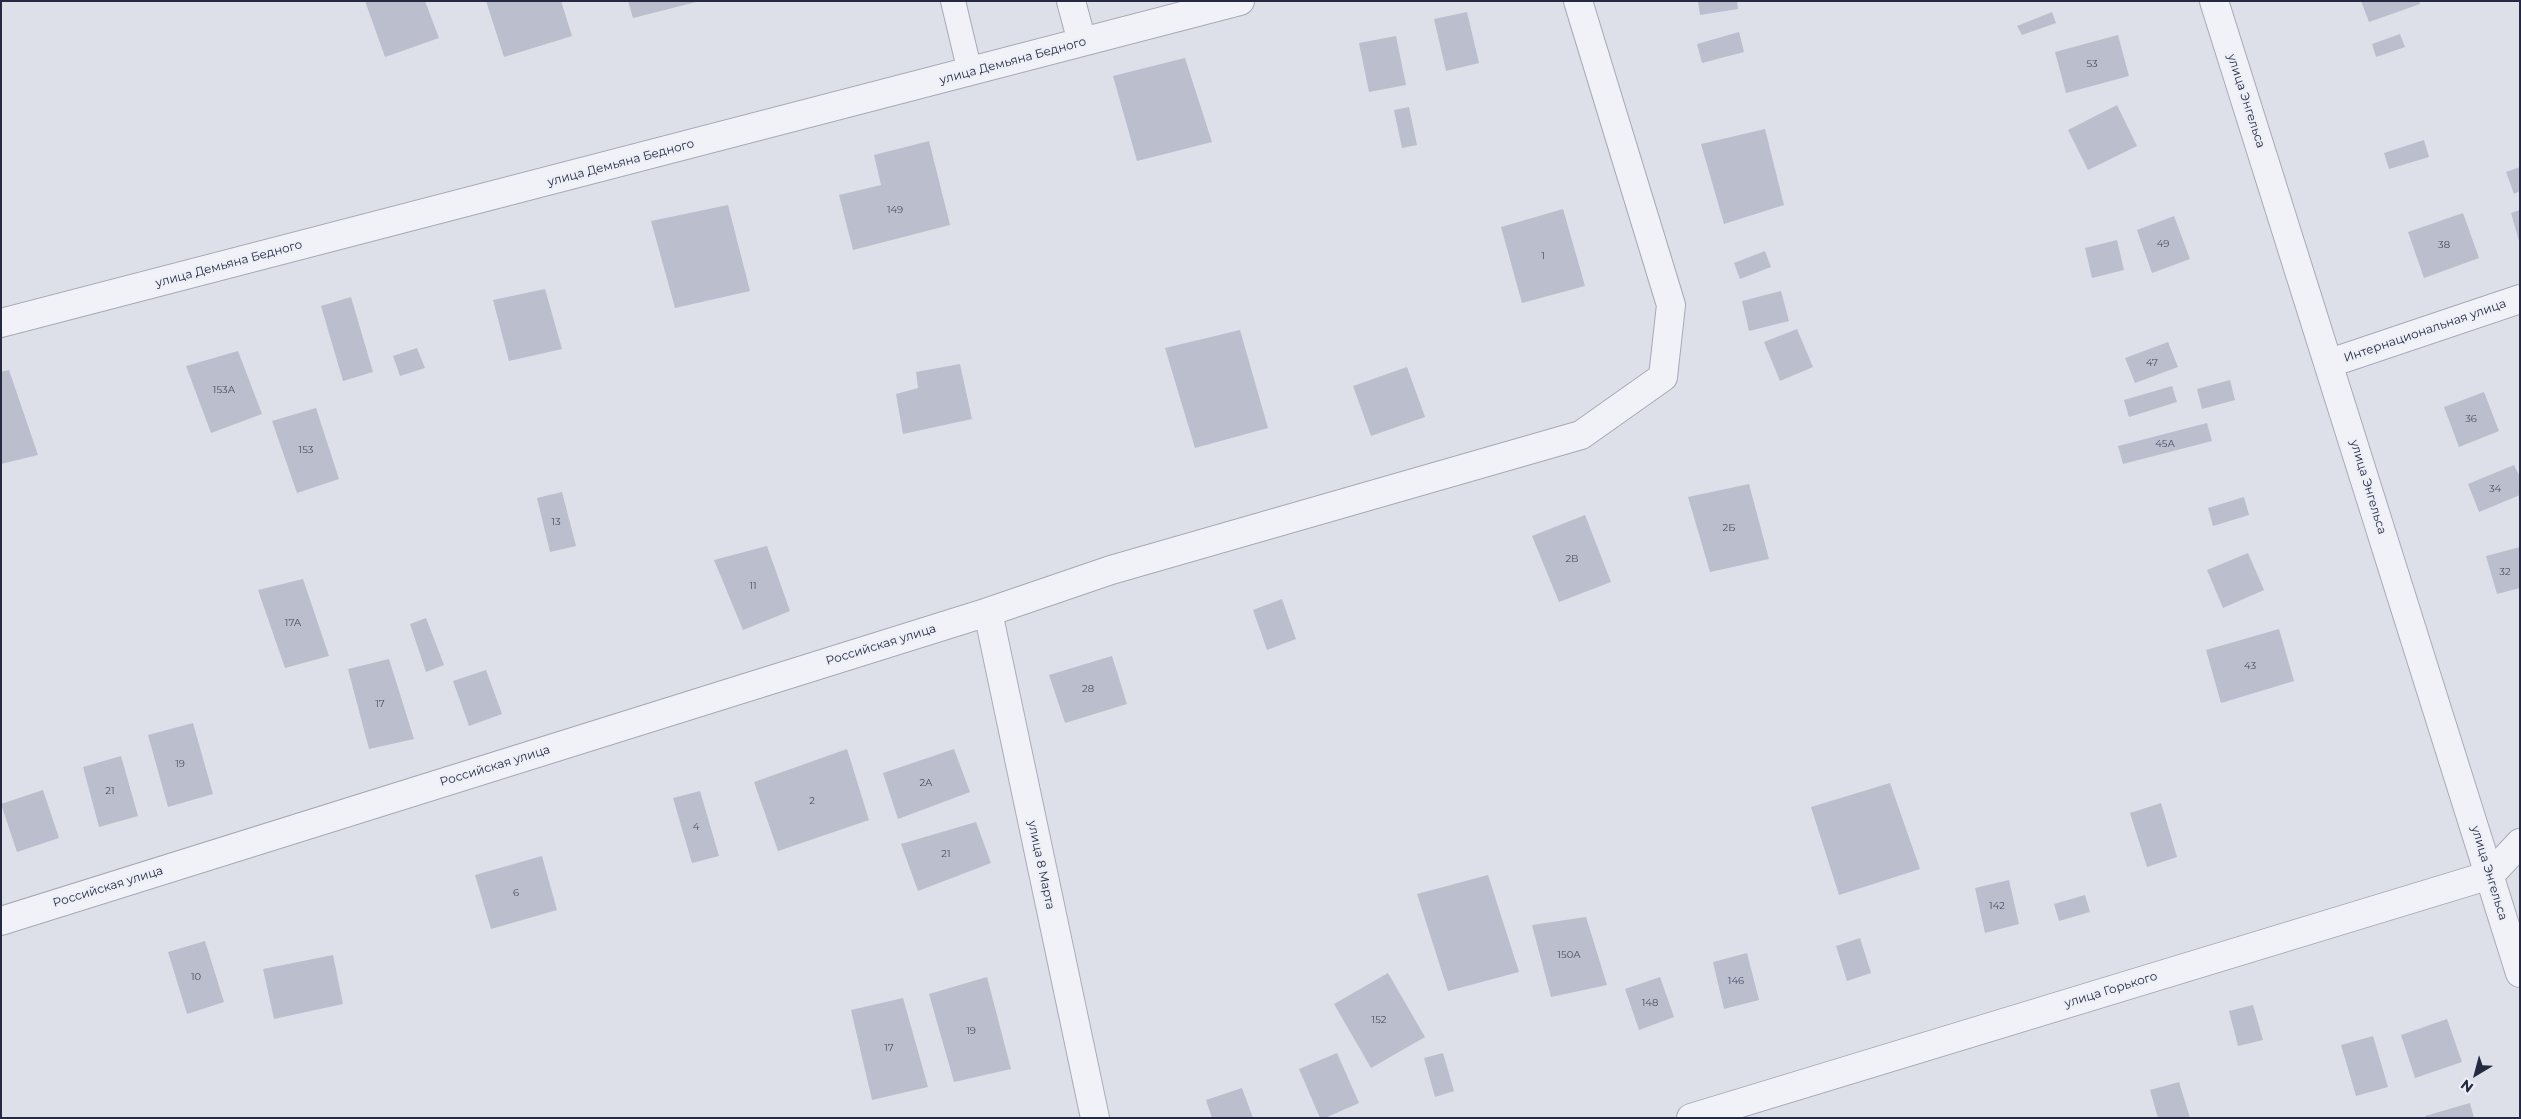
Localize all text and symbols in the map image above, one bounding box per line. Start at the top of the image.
street label: улица Демьяна Бедного [938,34,1088,88]
street label: улица Энгельса [2224,52,2268,150]
house number: 53 [2086,58,2098,70]
street label: улица Демьяна Бедного [546,136,696,190]
house number: 149 [887,204,903,216]
street label: улица Демьяна Бедного [154,237,304,291]
house number: 49 [2157,238,2169,250]
house number: 38 [2438,239,2450,251]
house number: 1 [1541,250,1545,262]
street label: Интернациональная улица [2342,296,2508,366]
house number: 47 [2146,357,2158,369]
house number: 153А [213,384,235,396]
house number: 36 [2465,413,2477,425]
house number: 45А [2155,438,2175,450]
street label: улица Энгельса [2347,438,2389,536]
house number: 153 [299,444,313,456]
house number: 34 [2489,483,2501,495]
house number: 13 [551,516,561,528]
house number: 2Б [1723,522,1735,534]
house number: 2В [1565,553,1579,565]
house number: 32 [2499,566,2511,578]
house number: 11 [749,580,757,592]
house number: 17А [285,617,301,629]
street label: Российская улица [824,621,938,669]
house number: 43 [2244,660,2256,672]
house number: 28 [1082,683,1094,695]
house number: 17 [375,698,385,710]
street label: Российская улица [438,742,552,790]
house number: 19 [175,758,185,770]
house number: 2А [919,777,933,789]
house number: 21 [105,785,115,797]
house number: 2 [809,795,815,807]
street label: улица 8 Марта [1025,819,1057,911]
house number: 4 [693,821,699,833]
street label: улица Энгельса [2468,824,2510,922]
house number: 21 [941,848,951,860]
street label: Российская улица [51,863,165,911]
house number: 6 [513,887,519,899]
house number: 142 [1989,900,2005,912]
house number: 150А [1557,949,1581,961]
street label: улица Горького [2063,969,2159,1011]
house number: 10 [191,971,201,983]
house number: 146 [1728,975,1744,987]
house number: 148 [1642,997,1658,1009]
house number: 152 [1372,1014,1386,1026]
house number: 19 [966,1025,976,1037]
house number: 17 [884,1042,894,1054]
north arrow [2451,1049,2501,1099]
text: N [2457,1075,2477,1097]

